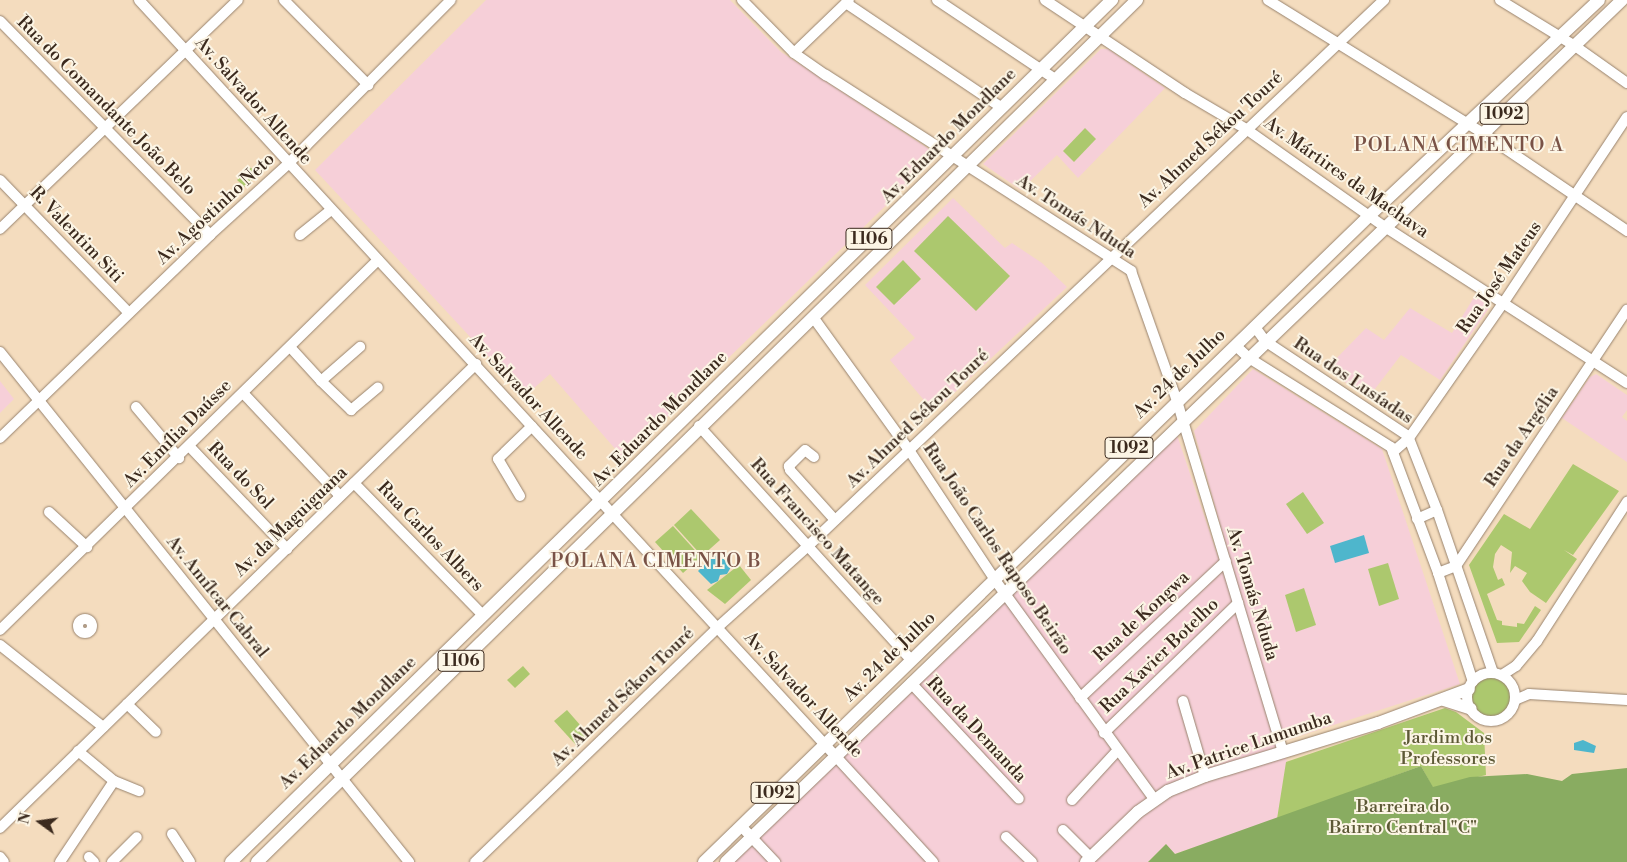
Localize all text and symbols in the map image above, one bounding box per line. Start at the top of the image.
street label: Rua do Comandante João Belo [12,12,200,200]
street label: Av. Salvador Allende [190,33,316,169]
street label: Av. Eduardo Mondlane [877,64,1021,208]
street label: Av. Ahmed Sékou Touré [1134,67,1288,213]
road number: 1092 [1479,100,1529,128]
street label: Av. Mártires da Machava [1259,113,1433,243]
district label: POLANA CIMENTO A [1352,135,1566,157]
street label: Av. Agostinho Neto [152,149,280,269]
street label: Av. Tomás Nduda [1012,170,1140,264]
street label: R. Valentim Siti [24,182,128,288]
street label: Rua José Mateus [1453,218,1547,338]
road number: 1106 [845,225,893,252]
street label: Av. 24 de Julho [1129,325,1231,423]
street label: Av. Salvador Allende [464,329,592,465]
street label: Rua dos Lusíadas [1289,333,1417,429]
street label: Av. Ahmed Sékou Touré [842,345,994,493]
street label: Av. Eduardo Mondlane [588,347,732,491]
street label: Av. Emília Daússe [119,375,237,493]
street label: Rua da Argélia [1480,382,1564,492]
road number: 1092 [1104,434,1154,462]
street label: Rua do Sol [203,438,277,514]
street label: Rua João Carlos Raposo Beirão [918,439,1076,659]
street label: Rua Francisco Matange [745,454,889,610]
street label: Av. da Maguiguana [230,462,352,582]
street label: Rua Carlos Albers [372,478,488,596]
street label: Av. Tomás Nduda [1221,525,1283,663]
street label: Av. Amílcar Cabral [161,532,273,662]
district label: POLANA CIMENTO B [549,551,763,573]
street label: Rua de Kongwa [1090,567,1194,667]
street label: Rua Xavier Botelho [1096,594,1224,718]
street label: Av. 24 de Julho [839,608,941,706]
street label: Av. Ahmed Sékou Touré [547,623,699,771]
street label: Av. Salvador Allende [739,627,867,763]
road number: 1106 [437,648,485,674]
street label: Av. Eduardo Mondlane [275,652,421,794]
street label: Rua da Demanda [922,673,1030,787]
street label: Av. Patrice Lumumba [1163,708,1335,784]
park label: Jardim dos Professores [1400,728,1496,771]
road number: 1092 [750,780,800,806]
north arrow [15,797,65,847]
park label: Barreira do Bairro Central "C" [1329,797,1477,840]
text: N [15,811,36,826]

